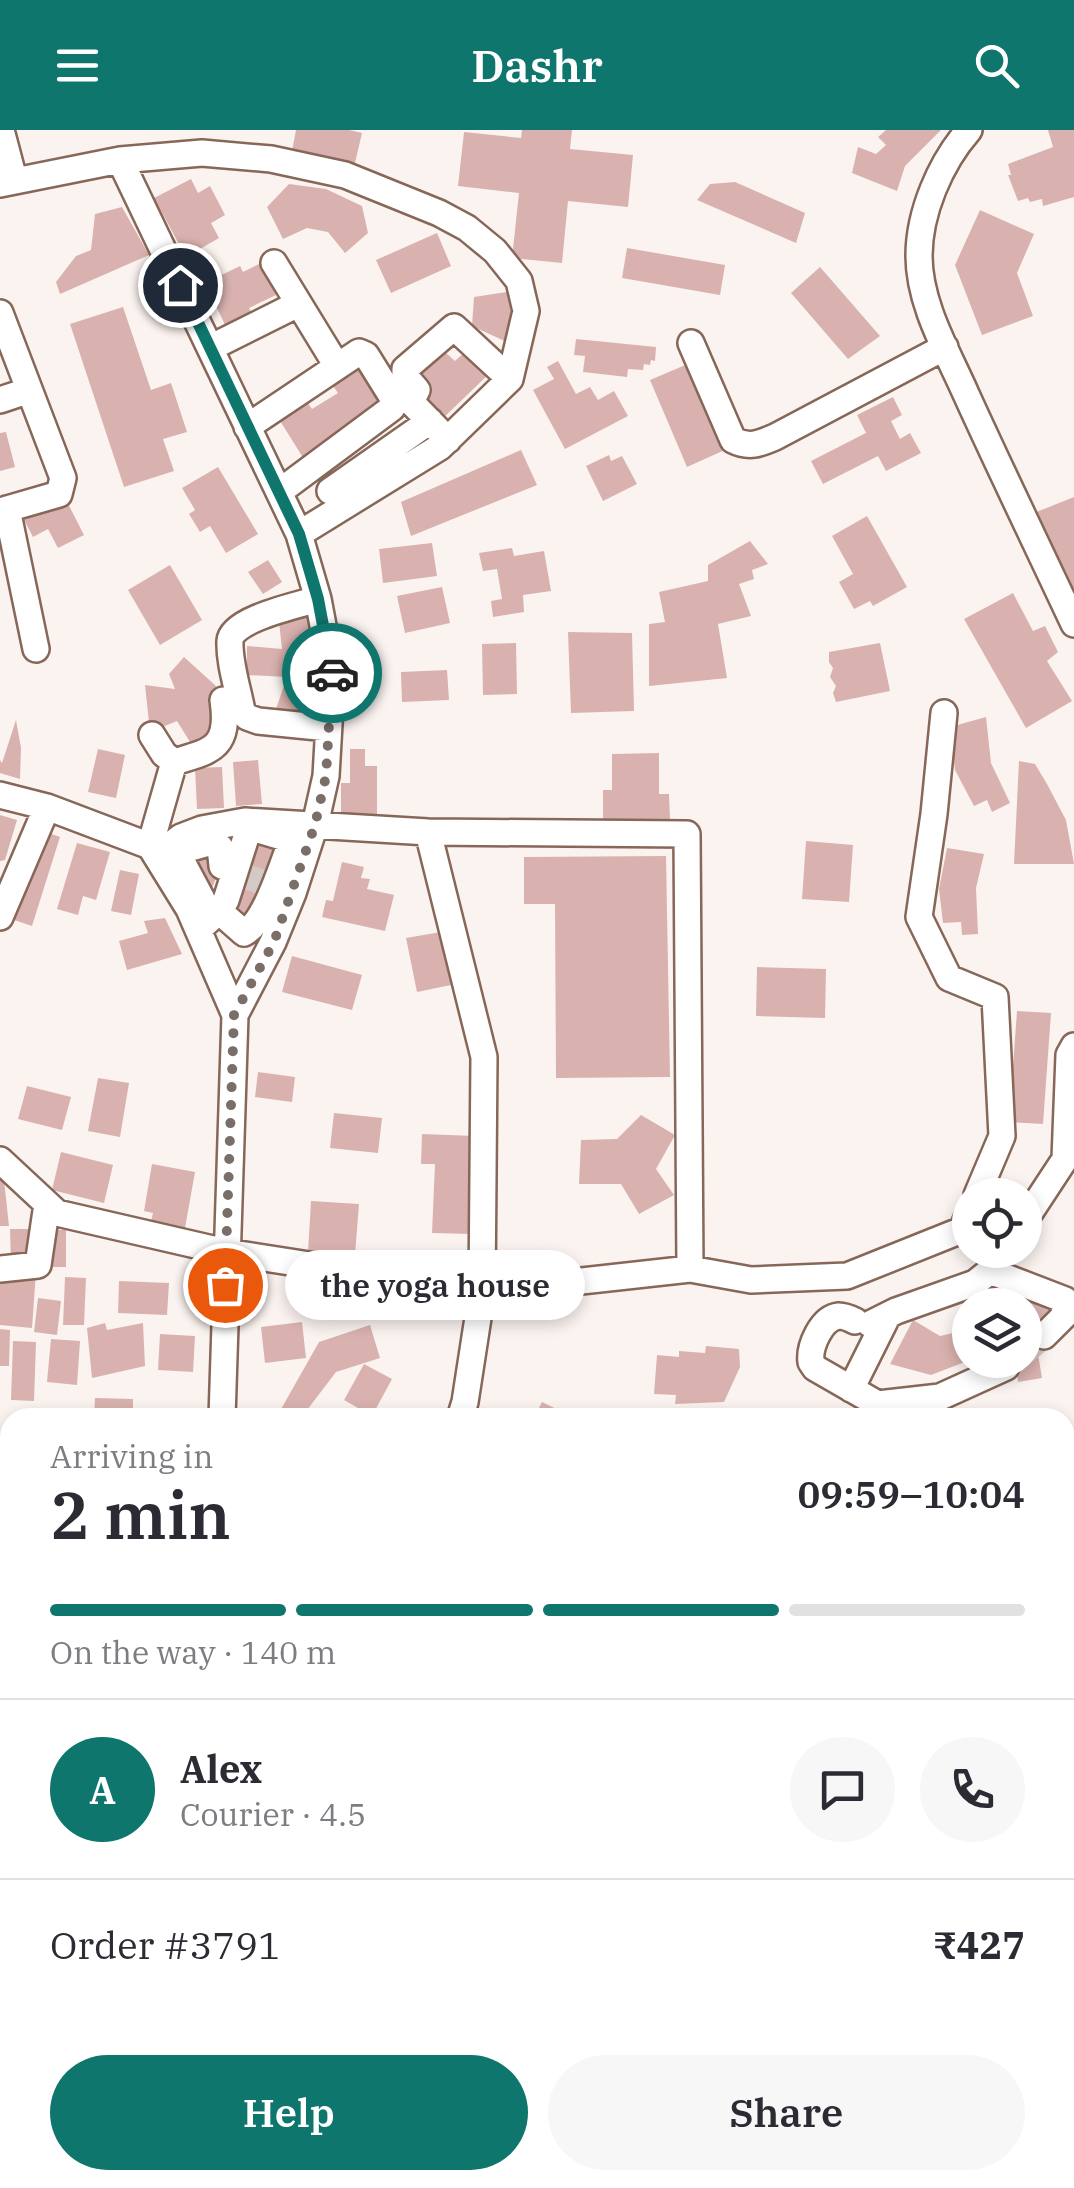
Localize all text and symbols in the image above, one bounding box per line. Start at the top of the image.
text: Dashr [471,36,603,94]
icon: menu [50,38,105,93]
icon: search [969,38,1024,93]
pin [138,243,223,328]
icon: home [153,258,208,313]
courier [282,623,382,723]
icon: car [305,646,360,701]
map controls [952,1178,1042,1378]
button: locate [952,1178,1042,1268]
pin [183,1243,268,1328]
callout: the yoga house [285,1250,585,1320]
icon: bag [198,1258,253,1313]
text: the yoga house [320,1264,550,1306]
button: layers [952,1288,1042,1378]
text: Arriving in [50,1435,213,1477]
text: 09:59–10:04 [798,1469,1025,1518]
text: 2 min [50,1472,231,1557]
text: On the way · 140 m [50,1631,336,1673]
button: chat [790,1737,895,1842]
button: phone [920,1737,1025,1842]
text: Alex [180,1744,262,1793]
text: A [89,1765,116,1814]
text: Courier · 4.5 [180,1793,366,1835]
text: Order #3791 [50,1920,281,1969]
text: ₹427 [932,1920,1025,1969]
button: Help [50,2055,528,2170]
button: Share [548,2055,1025,2170]

